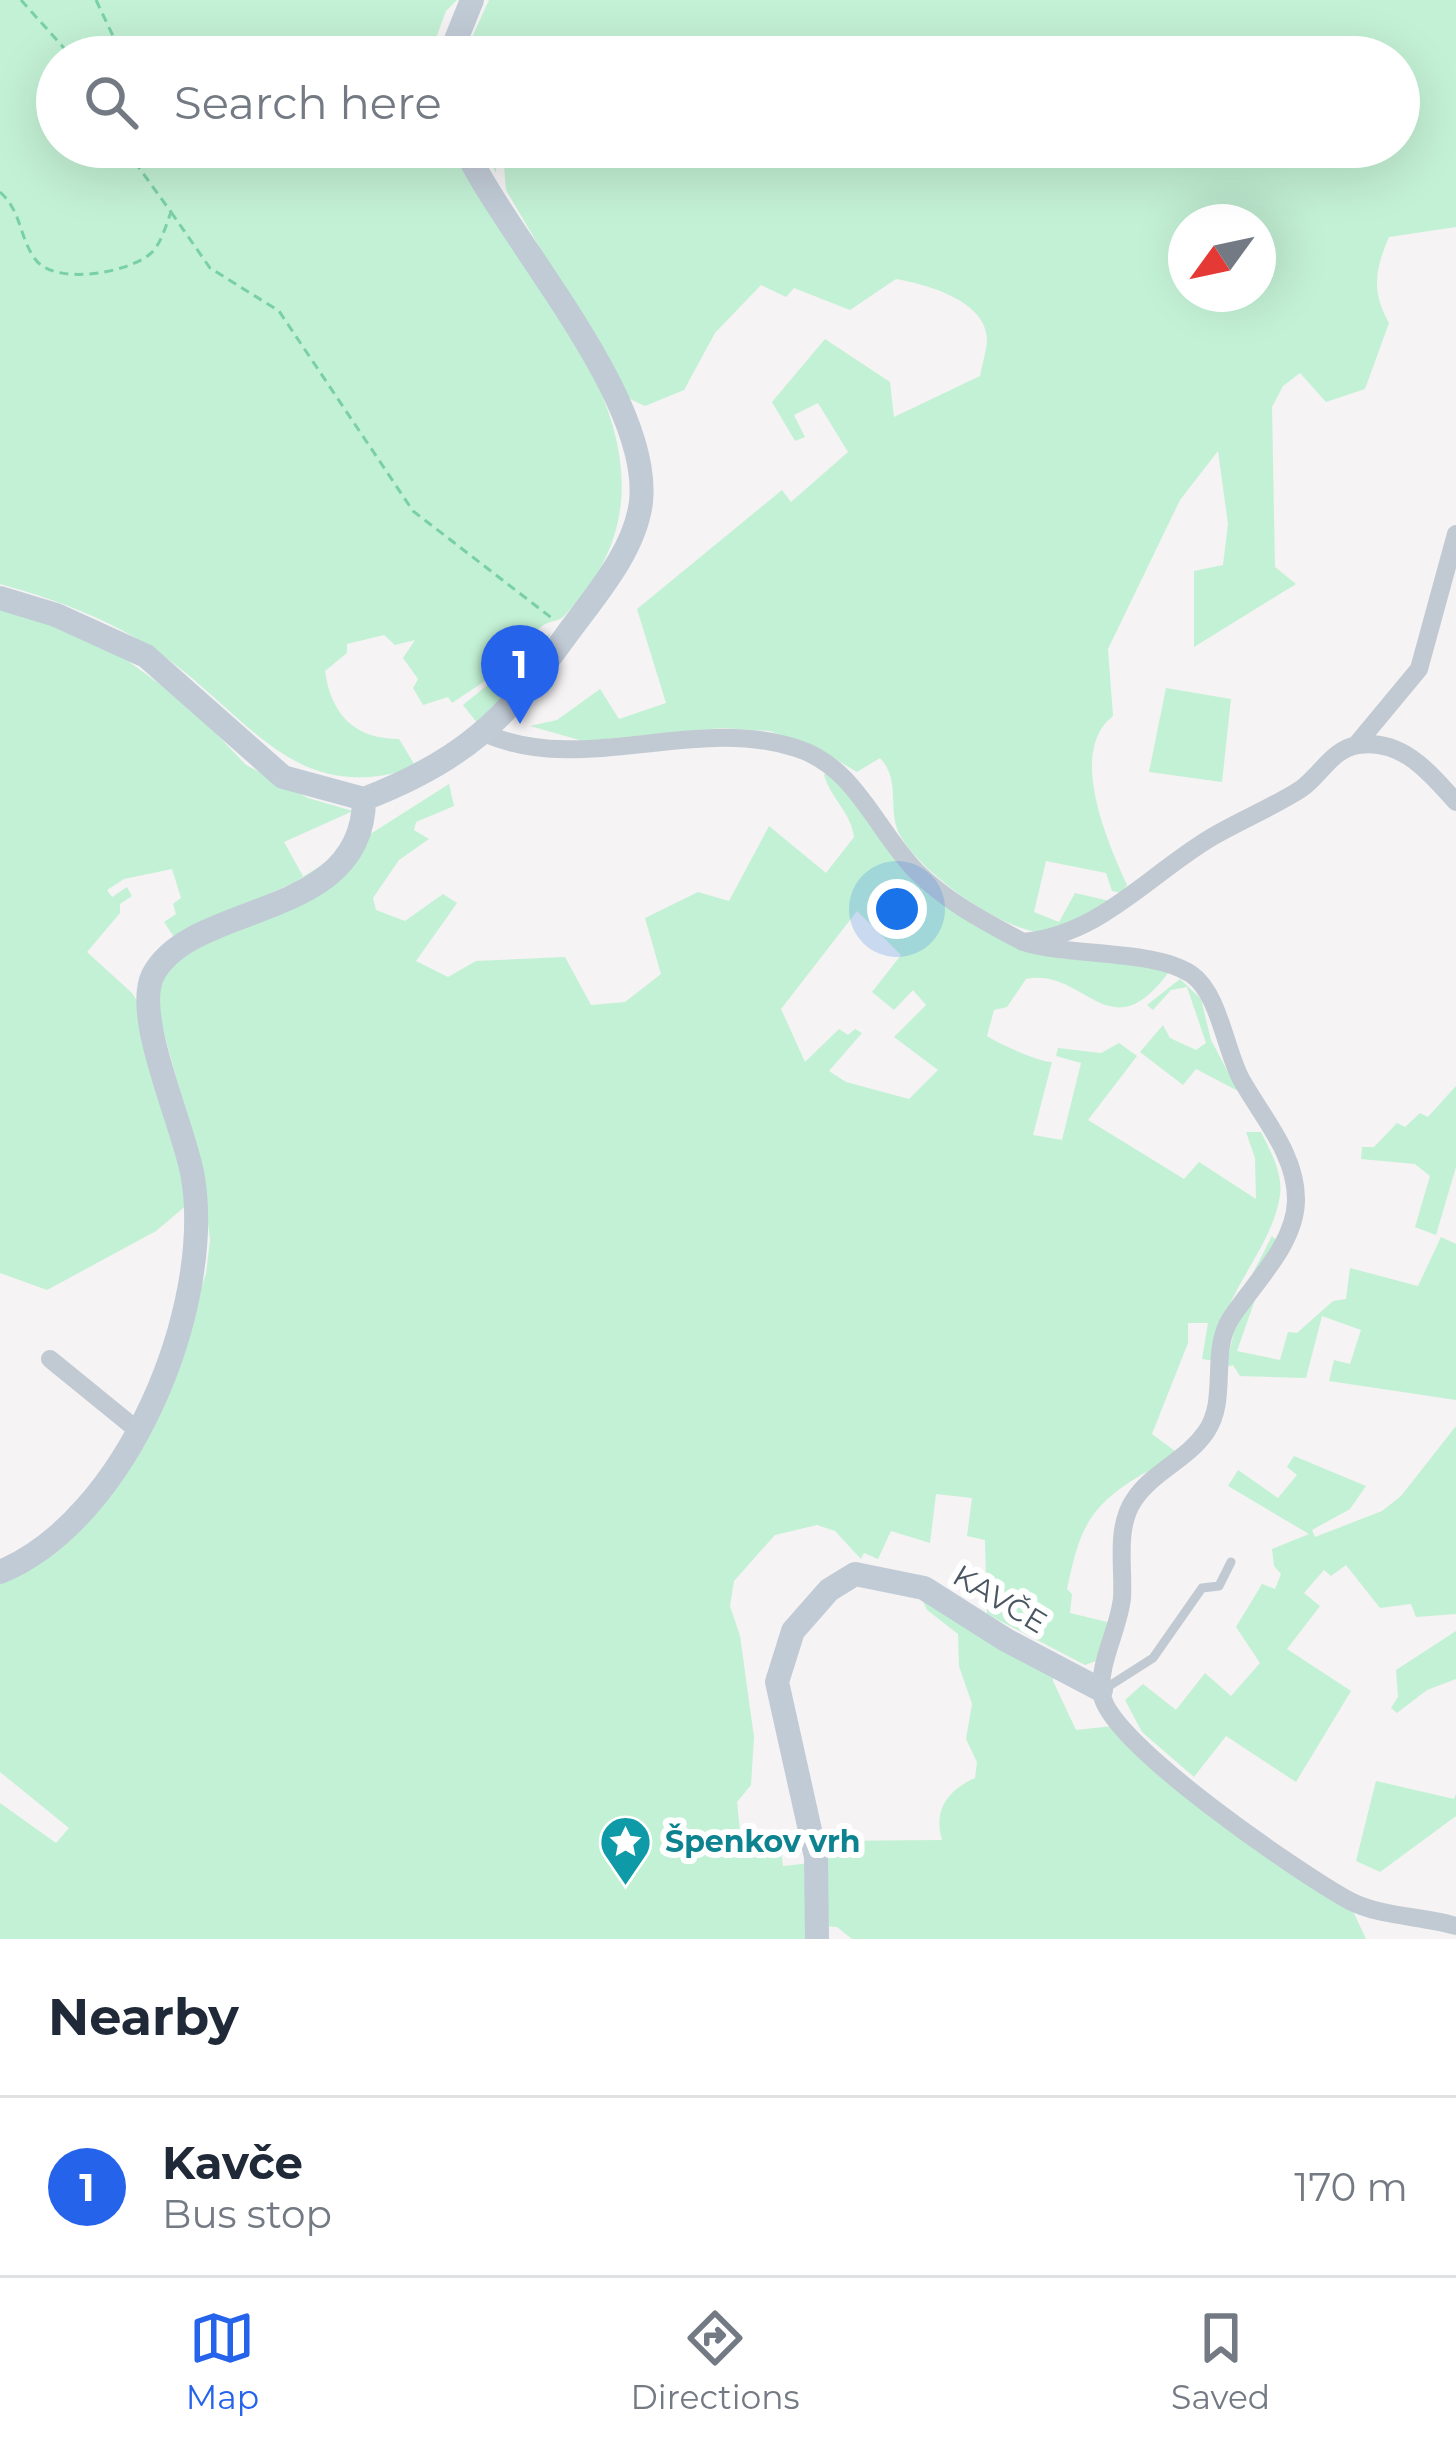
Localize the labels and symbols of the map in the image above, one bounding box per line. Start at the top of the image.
north arrow [1168,204,1276,312]
pin: 1 [481,625,559,724]
your location [867,879,927,939]
street label: KAVČE [946,1557,1054,1641]
place icon: Špenkov vrh [598,1813,654,1887]
place label: Špenkov vrh [665,1823,861,1860]

